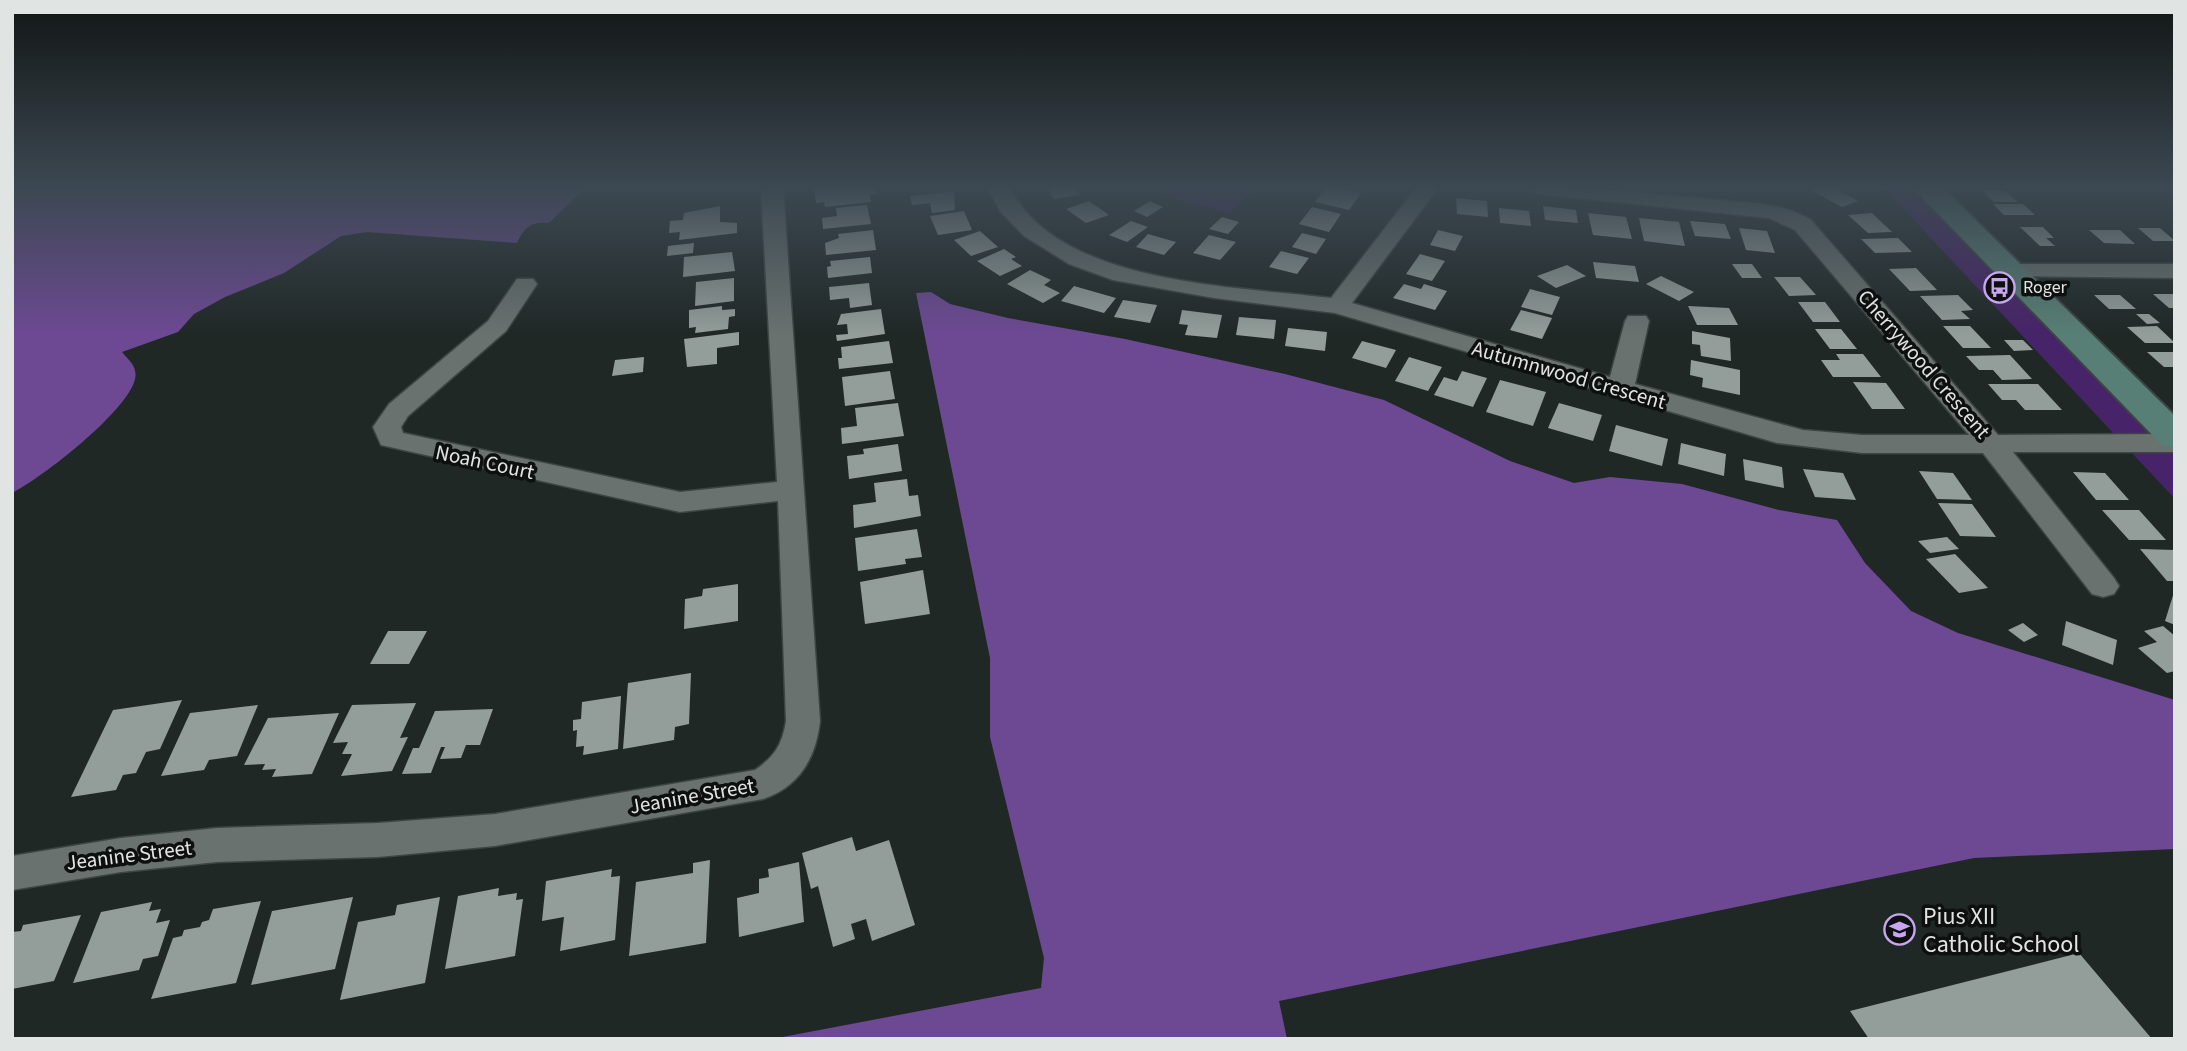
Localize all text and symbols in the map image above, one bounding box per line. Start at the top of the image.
bus stop icon: Roger [1983,270,2017,304]
place label: Roger [2023,275,2068,300]
street label: Cherrywood Crescent [1851,283,1997,445]
street label: Autumnwood Crescent [1469,333,1669,417]
street label: Noah Court [433,437,537,487]
street label: Jeanine Street [627,770,757,822]
street label: Jeanine Street [65,832,193,878]
place label: Pius XII Catholic School [1923,899,2079,962]
school or university icon: Pius XII Catholic School [1883,913,1917,947]

